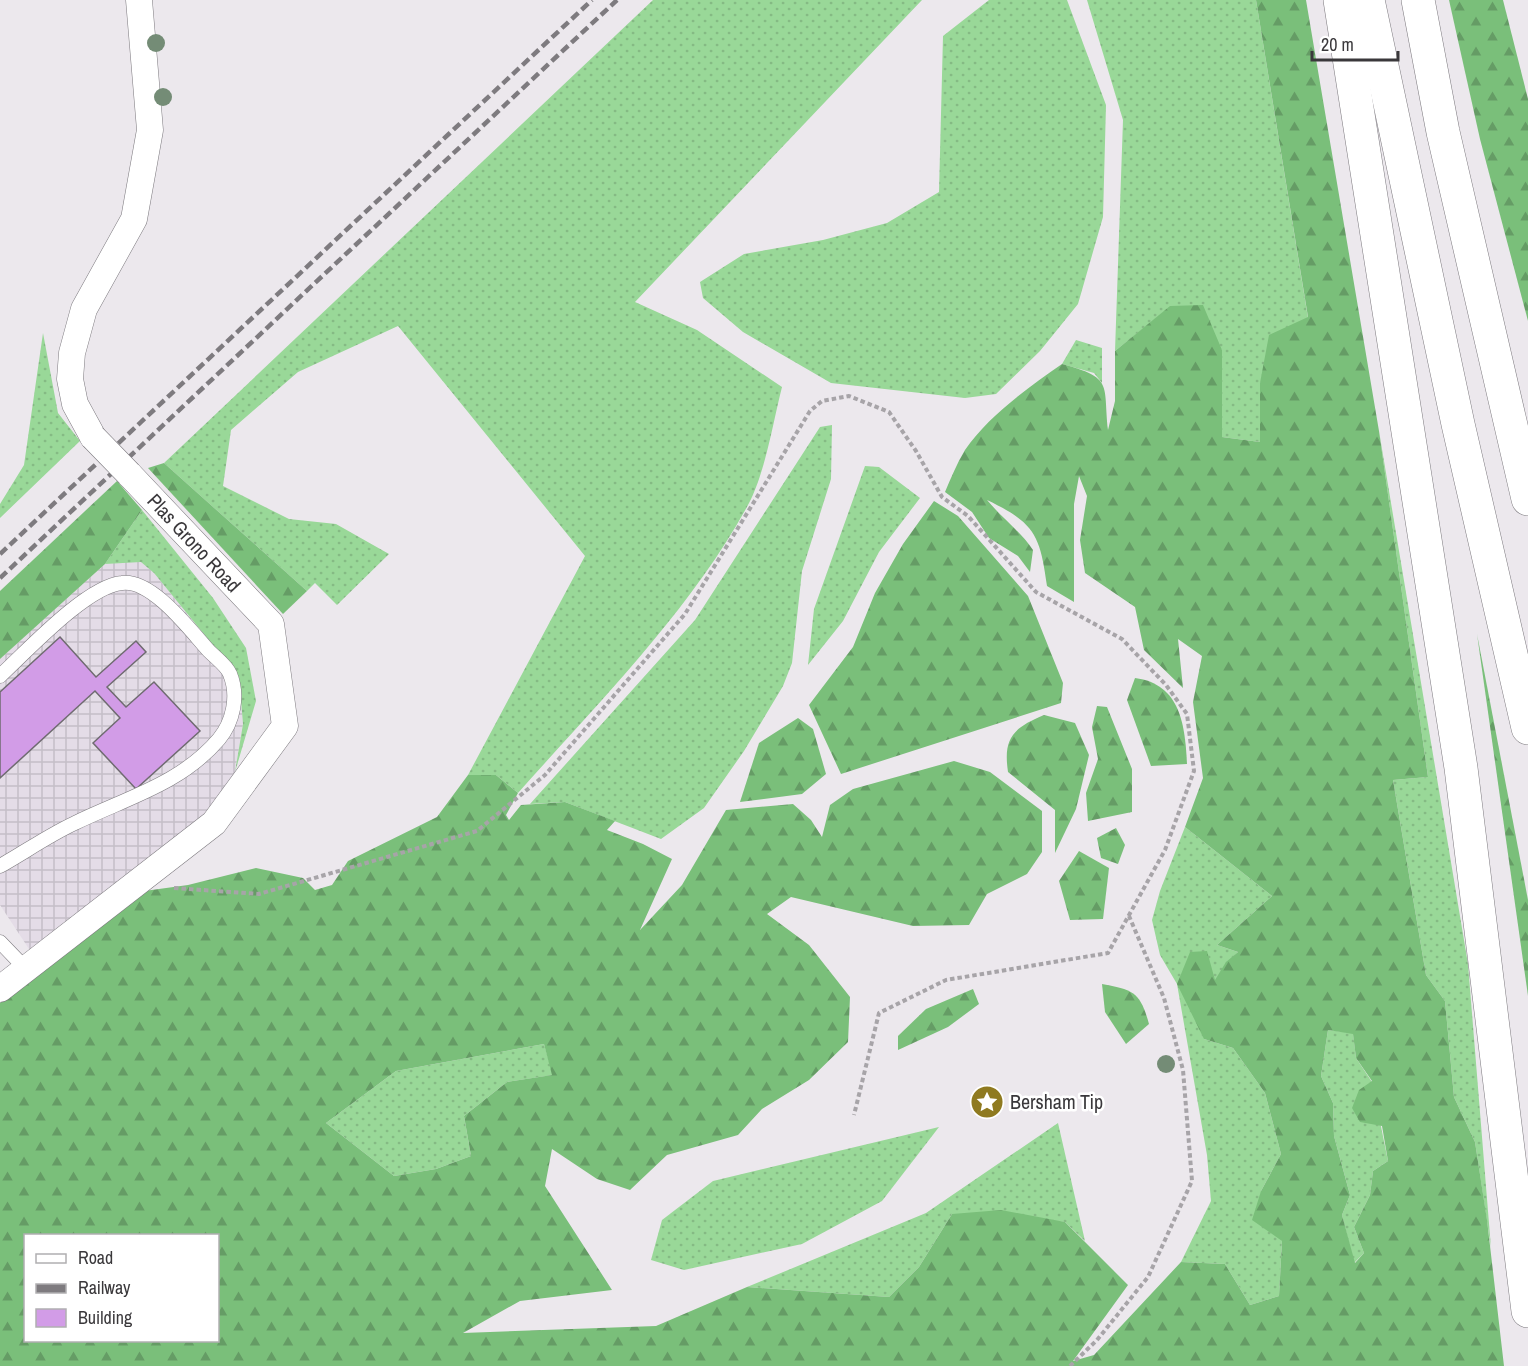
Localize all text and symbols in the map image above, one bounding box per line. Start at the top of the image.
scale bar [1312,24,1398,62]
text: 20 m [1321,32,1354,57]
street label: Plas Grono Road [142,487,247,598]
place icon: Bersham Tip [969,1084,1005,1120]
place label: Bersham Tip [1010,1088,1103,1115]
legend [24,1234,219,1342]
text: Road [78,1245,113,1270]
text: Railway [78,1275,131,1300]
text: Building [78,1305,133,1330]

